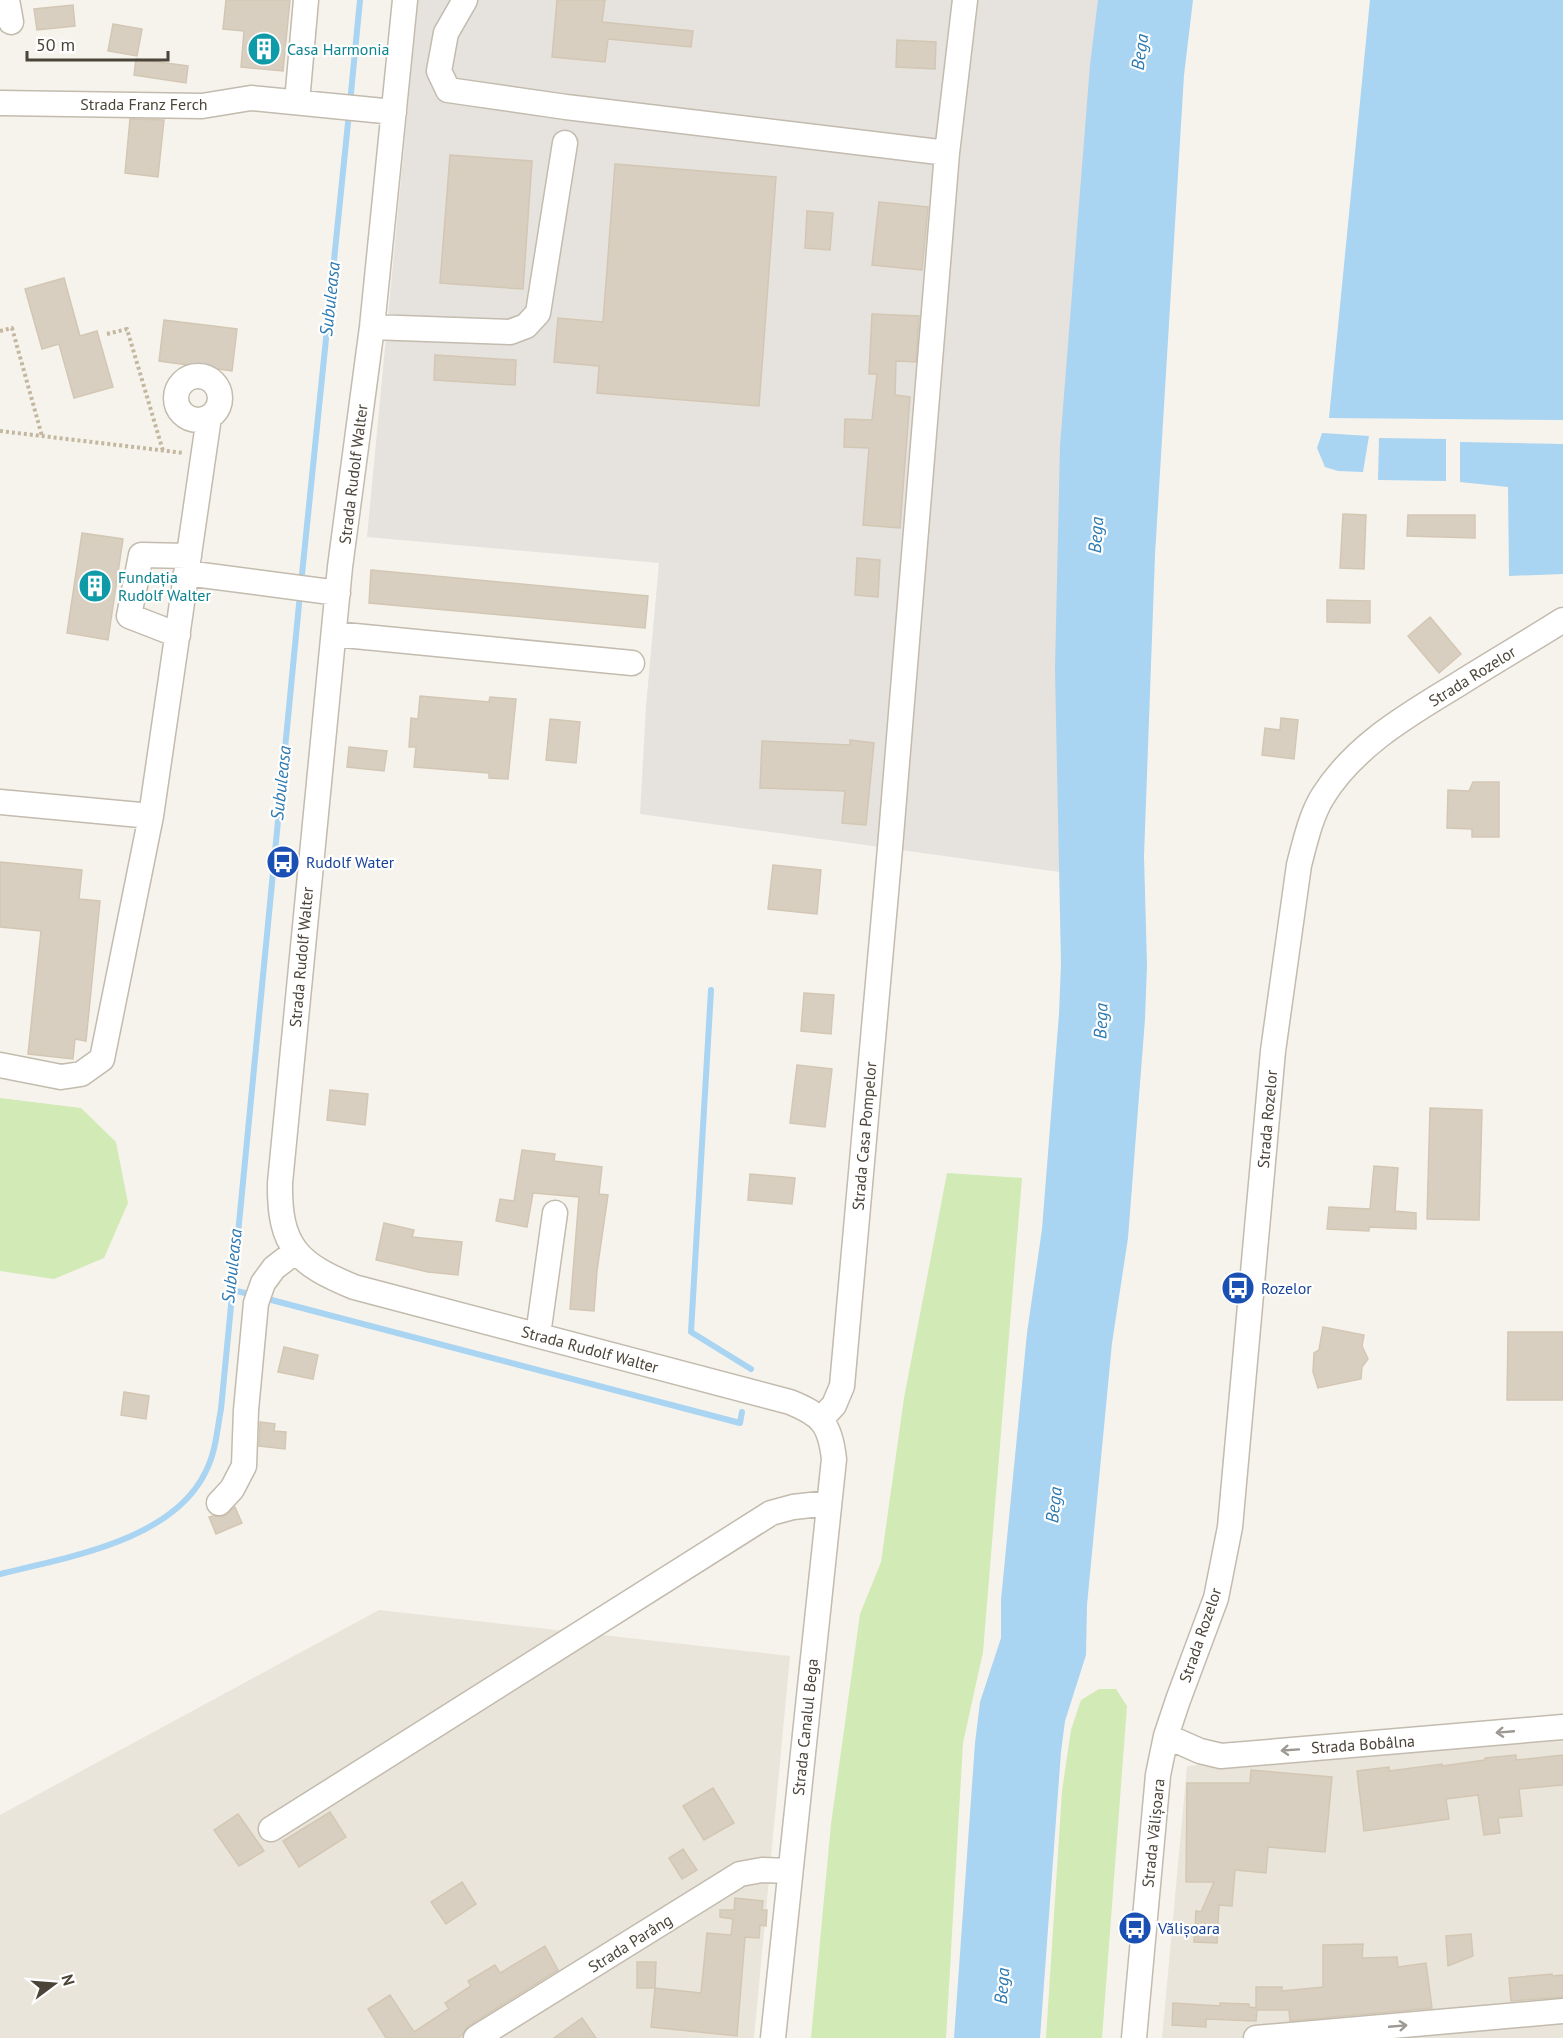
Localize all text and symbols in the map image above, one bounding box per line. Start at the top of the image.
scale bar [27,24,168,62]
building icon: Casa Harmonia [246,31,282,67]
water label: Bega [1126,32,1153,71]
text: 50 m [36,33,75,56]
place label: Casa Harmonia [287,39,389,59]
street label: Strada Franz Ferch [80,94,208,114]
water label: Subuleasa [314,260,345,337]
street label: Strada Rudolf Walter [334,402,372,545]
water label: Bega [1083,516,1108,554]
place label: Fundația Rudolf Walter [118,567,211,605]
building icon: Fundația Rudolf Walter [77,568,113,604]
street label: Strada Rozelor [1425,641,1520,711]
water label: Subuleasa [265,744,296,821]
bus stop icon: Rudolf Water [265,844,301,880]
place label: Rudolf Water [306,852,395,872]
street label: Strada Rudolf Walter [285,885,317,1028]
water label: Bega [1088,1002,1113,1039]
street label: Strada Casa Pompelor [848,1060,881,1211]
street label: Strada Rozelor [1253,1068,1281,1169]
water label: Subuleasa [216,1227,247,1304]
bus stop icon: Rozelor [1220,1270,1256,1306]
place label: Rozelor [1261,1278,1312,1298]
street label: Strada Rudolf Walter [519,1321,661,1377]
water label: Bega [1040,1486,1067,1524]
street label: Strada Rozelor [1174,1584,1226,1685]
street label: Strada Canalul Bega [788,1657,822,1797]
one-way arrow [1495,1727,1515,1738]
street label: Strada Bobâlna [1310,1730,1416,1758]
one-way arrow [1280,1745,1300,1756]
street label: Strada Vălișoara [1137,1777,1169,1889]
street label: Strada Parâng [584,1909,676,1977]
bus stop icon: Vălișoara [1117,1910,1153,1946]
place label: Vălișoara [1157,1918,1220,1938]
north arrow [24,1954,84,2014]
water label: Bega [989,1967,1014,2005]
text: N [57,1972,79,1988]
one-way arrow [1388,2020,1408,2031]

